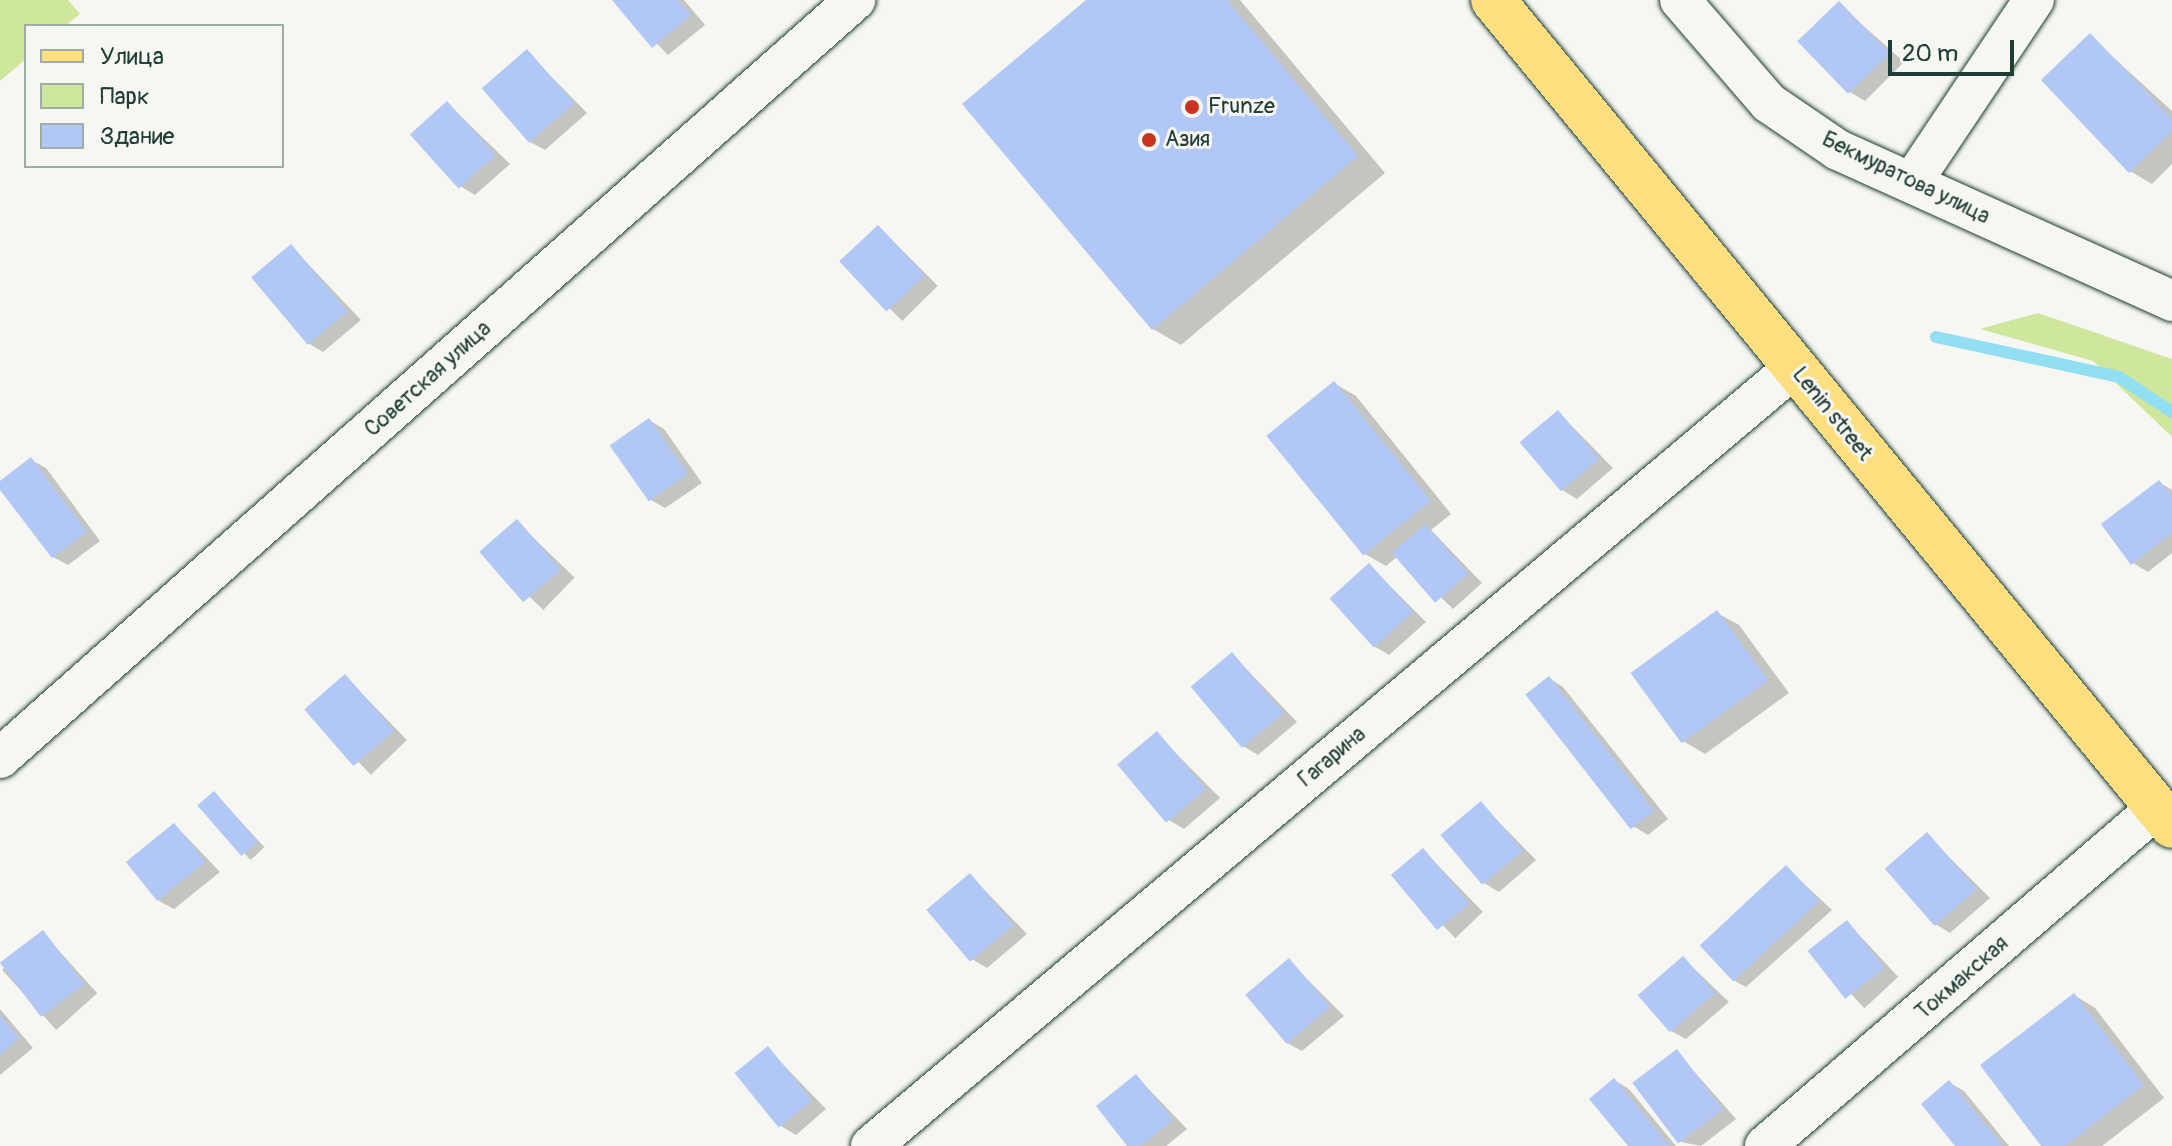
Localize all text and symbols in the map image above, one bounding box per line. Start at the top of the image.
legend [24,24,284,168]
scale bar [1892,24,2018,74]
text: 20 m [1902,39,1958,68]
text: Улица [100,42,164,71]
text: Парк [100,82,149,111]
place label: Frunze [1208,94,1275,120]
marker: Frunze [1183,98,1201,116]
text: Здание [100,122,174,151]
street label: Бекмуратова улица [1818,126,1994,230]
place label: Азия [1165,127,1210,153]
marker: Азия [1140,131,1158,149]
street label: Советская улица [359,315,497,443]
street label: Lenin street [1786,362,1878,466]
street label: Гагарина [1293,721,1371,793]
street label: Токмакская [1910,930,2014,1026]

